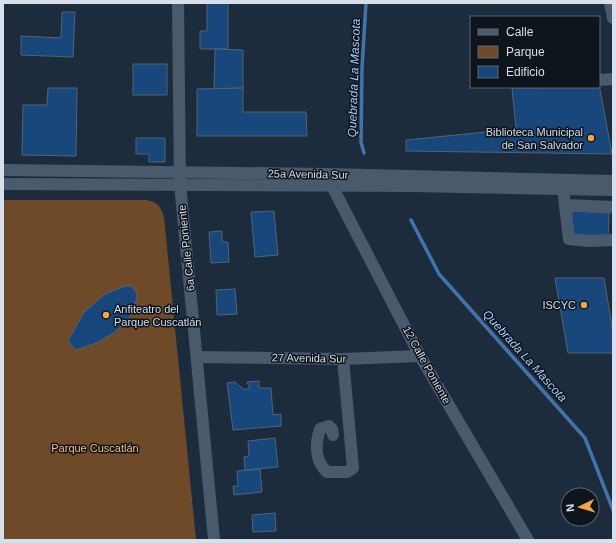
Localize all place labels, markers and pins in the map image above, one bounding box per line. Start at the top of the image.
place label: Biblioteca Municipal de San Salvador [486,126,583,151]
marker: Biblioteca Municipal de San Salvador [586,133,596,143]
place label: ISCYC [542,299,576,311]
marker: ISCYC [579,300,589,310]
place label: Anfiteatro del Parque Cuscatlán [114,303,201,328]
marker: Anfiteatro del Parque Cuscatlán [101,310,111,320]

